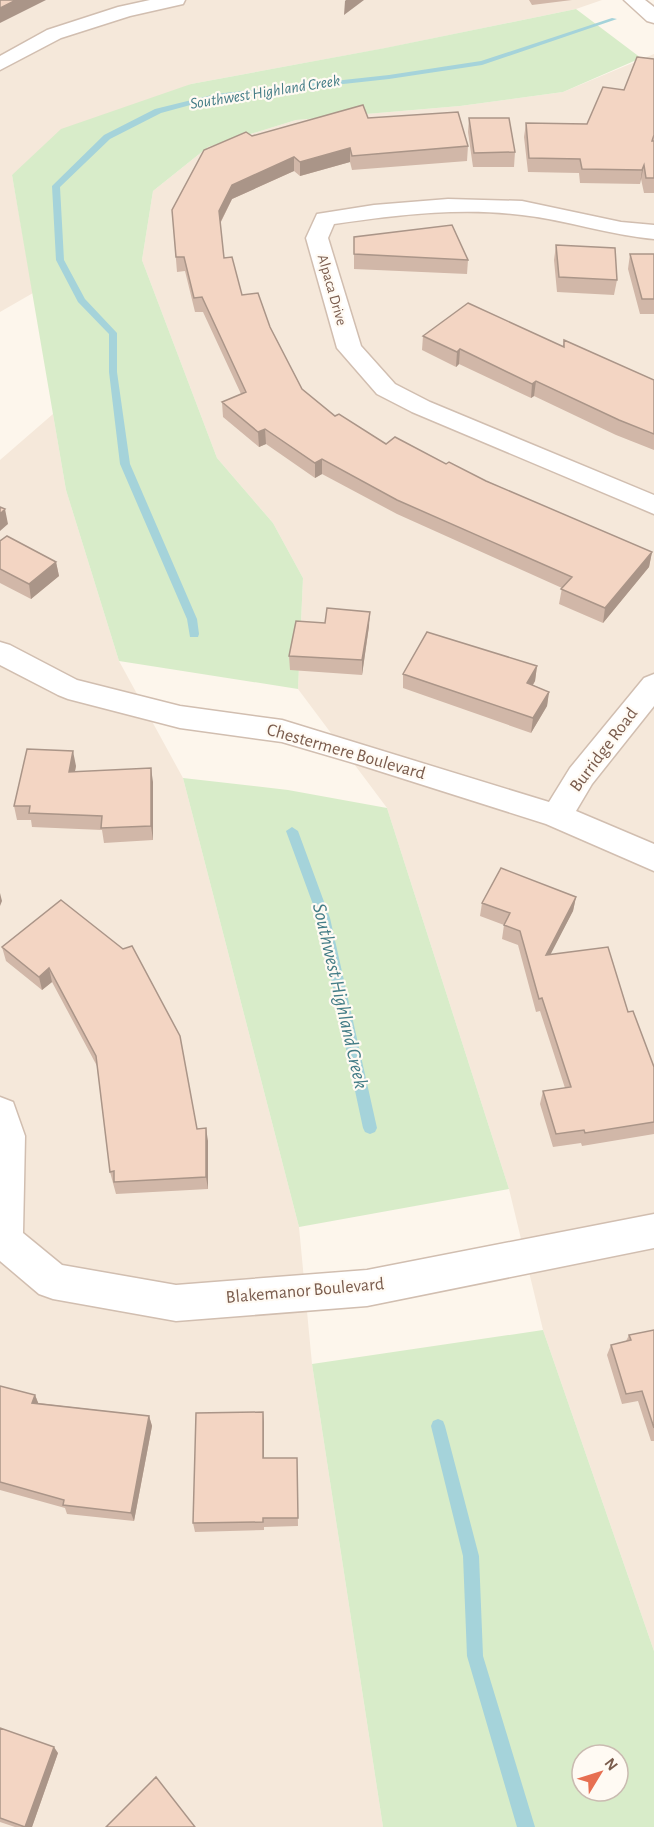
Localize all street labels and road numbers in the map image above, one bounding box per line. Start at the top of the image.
street label: Alpaca Drive [315,253,349,327]
street label: Burridge Road [567,705,641,795]
street label: Chestermere Boulevard [265,721,427,783]
street label: Blakemanor Boulevard [225,1275,385,1307]

